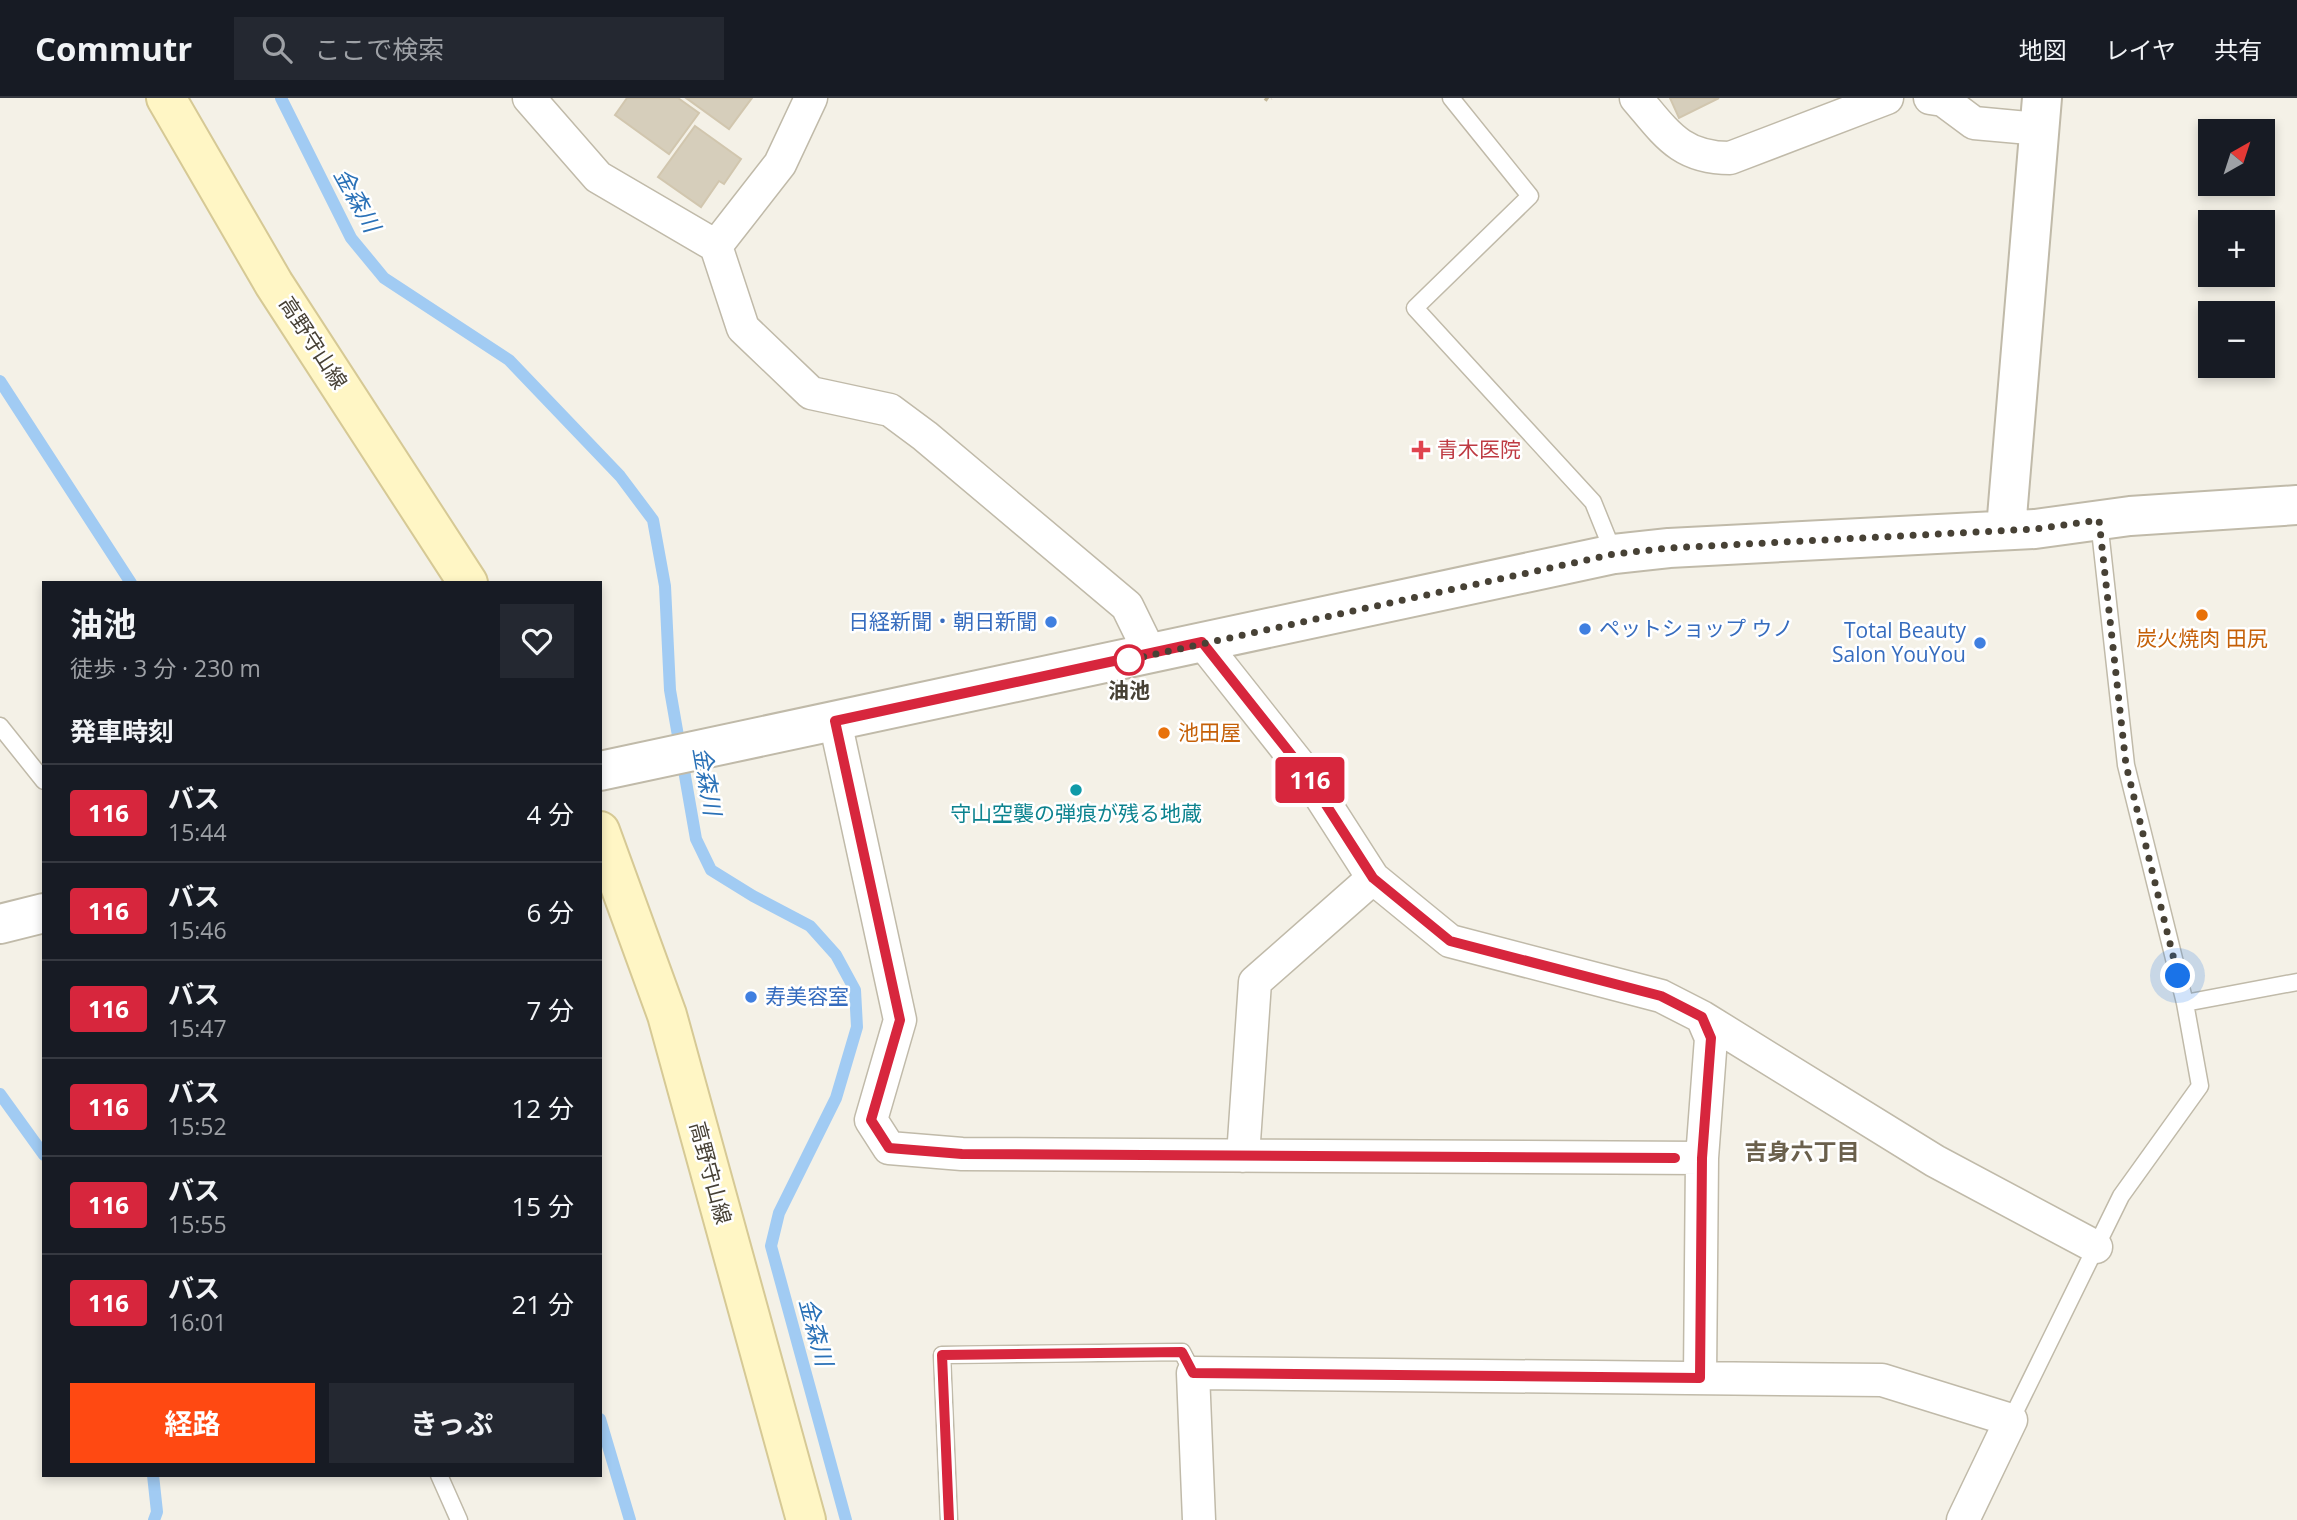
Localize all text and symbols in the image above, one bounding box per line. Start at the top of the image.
search box [234,17,724,80]
text: Commutr [35,26,192,71]
icon: search [258,29,296,67]
text: ここで検索 [314,31,444,67]
text: 地図 [2019,33,2067,66]
text: レイヤ [2105,33,2176,66]
text: 共有 [2214,33,2262,66]
north arrow [2198,119,2275,196]
map controls [2198,119,2275,378]
water label: 金森川 [327,162,390,240]
button: + [2198,210,2275,287]
street label: 高野守山線 [274,291,354,394]
button: − [2198,301,2275,378]
place label: 青木医院 [1437,435,1521,463]
marker: 青木医院 [1411,440,1431,460]
text: 油池 [70,601,136,646]
button: heart [500,604,574,678]
place label: 日経新聞・朝日新聞 [848,607,1037,635]
marker: 炭火焼肉 田尻 [2194,607,2210,623]
marker: 日経新聞・朝日新聞 [1043,614,1059,630]
place label: ペットショップ ウノ [1599,614,1793,642]
place label: Total Beauty Salon YouYou [1832,616,1966,668]
marker: ペットショップ ウノ [1577,621,1593,637]
place label: 炭火焼肉 田尻 [2136,624,2268,652]
marker: Total Beauty Salon YouYou [1972,635,1988,651]
marker: 油池 [1114,645,1144,675]
text: 徒歩 · 3 分 · 230 m [70,652,261,684]
place label: 油池 [1108,676,1150,704]
text: 発車時刻 [70,713,174,749]
place label: 池田屋 [1178,718,1241,746]
marker: 池田屋 [1156,725,1172,741]
water label: 金森川 [686,744,730,821]
line badge: 116 [1270,757,1350,803]
text: 116 [1289,763,1331,796]
text: バス [168,780,220,816]
marker: 守山空襲の弾痕が残る地蔵 [1068,782,1084,798]
text: 116 [88,796,129,829]
text: 4 分 [526,796,574,832]
place label: 守山空襲の弾痕が残る地蔵 [950,799,1202,827]
text: 15:44 [168,816,227,848]
text: バス [168,878,220,914]
text: 116 [88,894,129,927]
text: 6 分 [526,894,574,930]
text: 15:46 [168,914,227,946]
your location [2160,958,2195,993]
text: バス [168,976,220,1012]
place label: 寿美容室 [765,982,849,1010]
marker: 寿美容室 [743,989,759,1005]
text: 116 [88,992,129,1025]
text: 7 分 [526,992,574,1028]
text: 15:47 [168,1012,227,1044]
text: バス [168,1074,220,1110]
text: 116 [88,1090,129,1123]
text: 12 分 [512,1090,574,1126]
text: 15:52 [168,1110,227,1142]
street label: 高野守山線 [684,1118,738,1227]
district label: 吉身六丁目 [1745,1135,1860,1167]
text: バス [168,1172,220,1208]
text: 116 [88,1188,129,1221]
text: 15 分 [512,1188,574,1224]
text: 15:55 [168,1208,227,1240]
text: バス [168,1270,220,1306]
text: 116 [88,1286,129,1319]
text: 21 分 [512,1286,574,1322]
water label: 金森川 [793,1294,842,1372]
text: 16:01 [168,1306,227,1338]
button: 経路 [70,1383,315,1463]
button: きっぷ [329,1383,574,1463]

